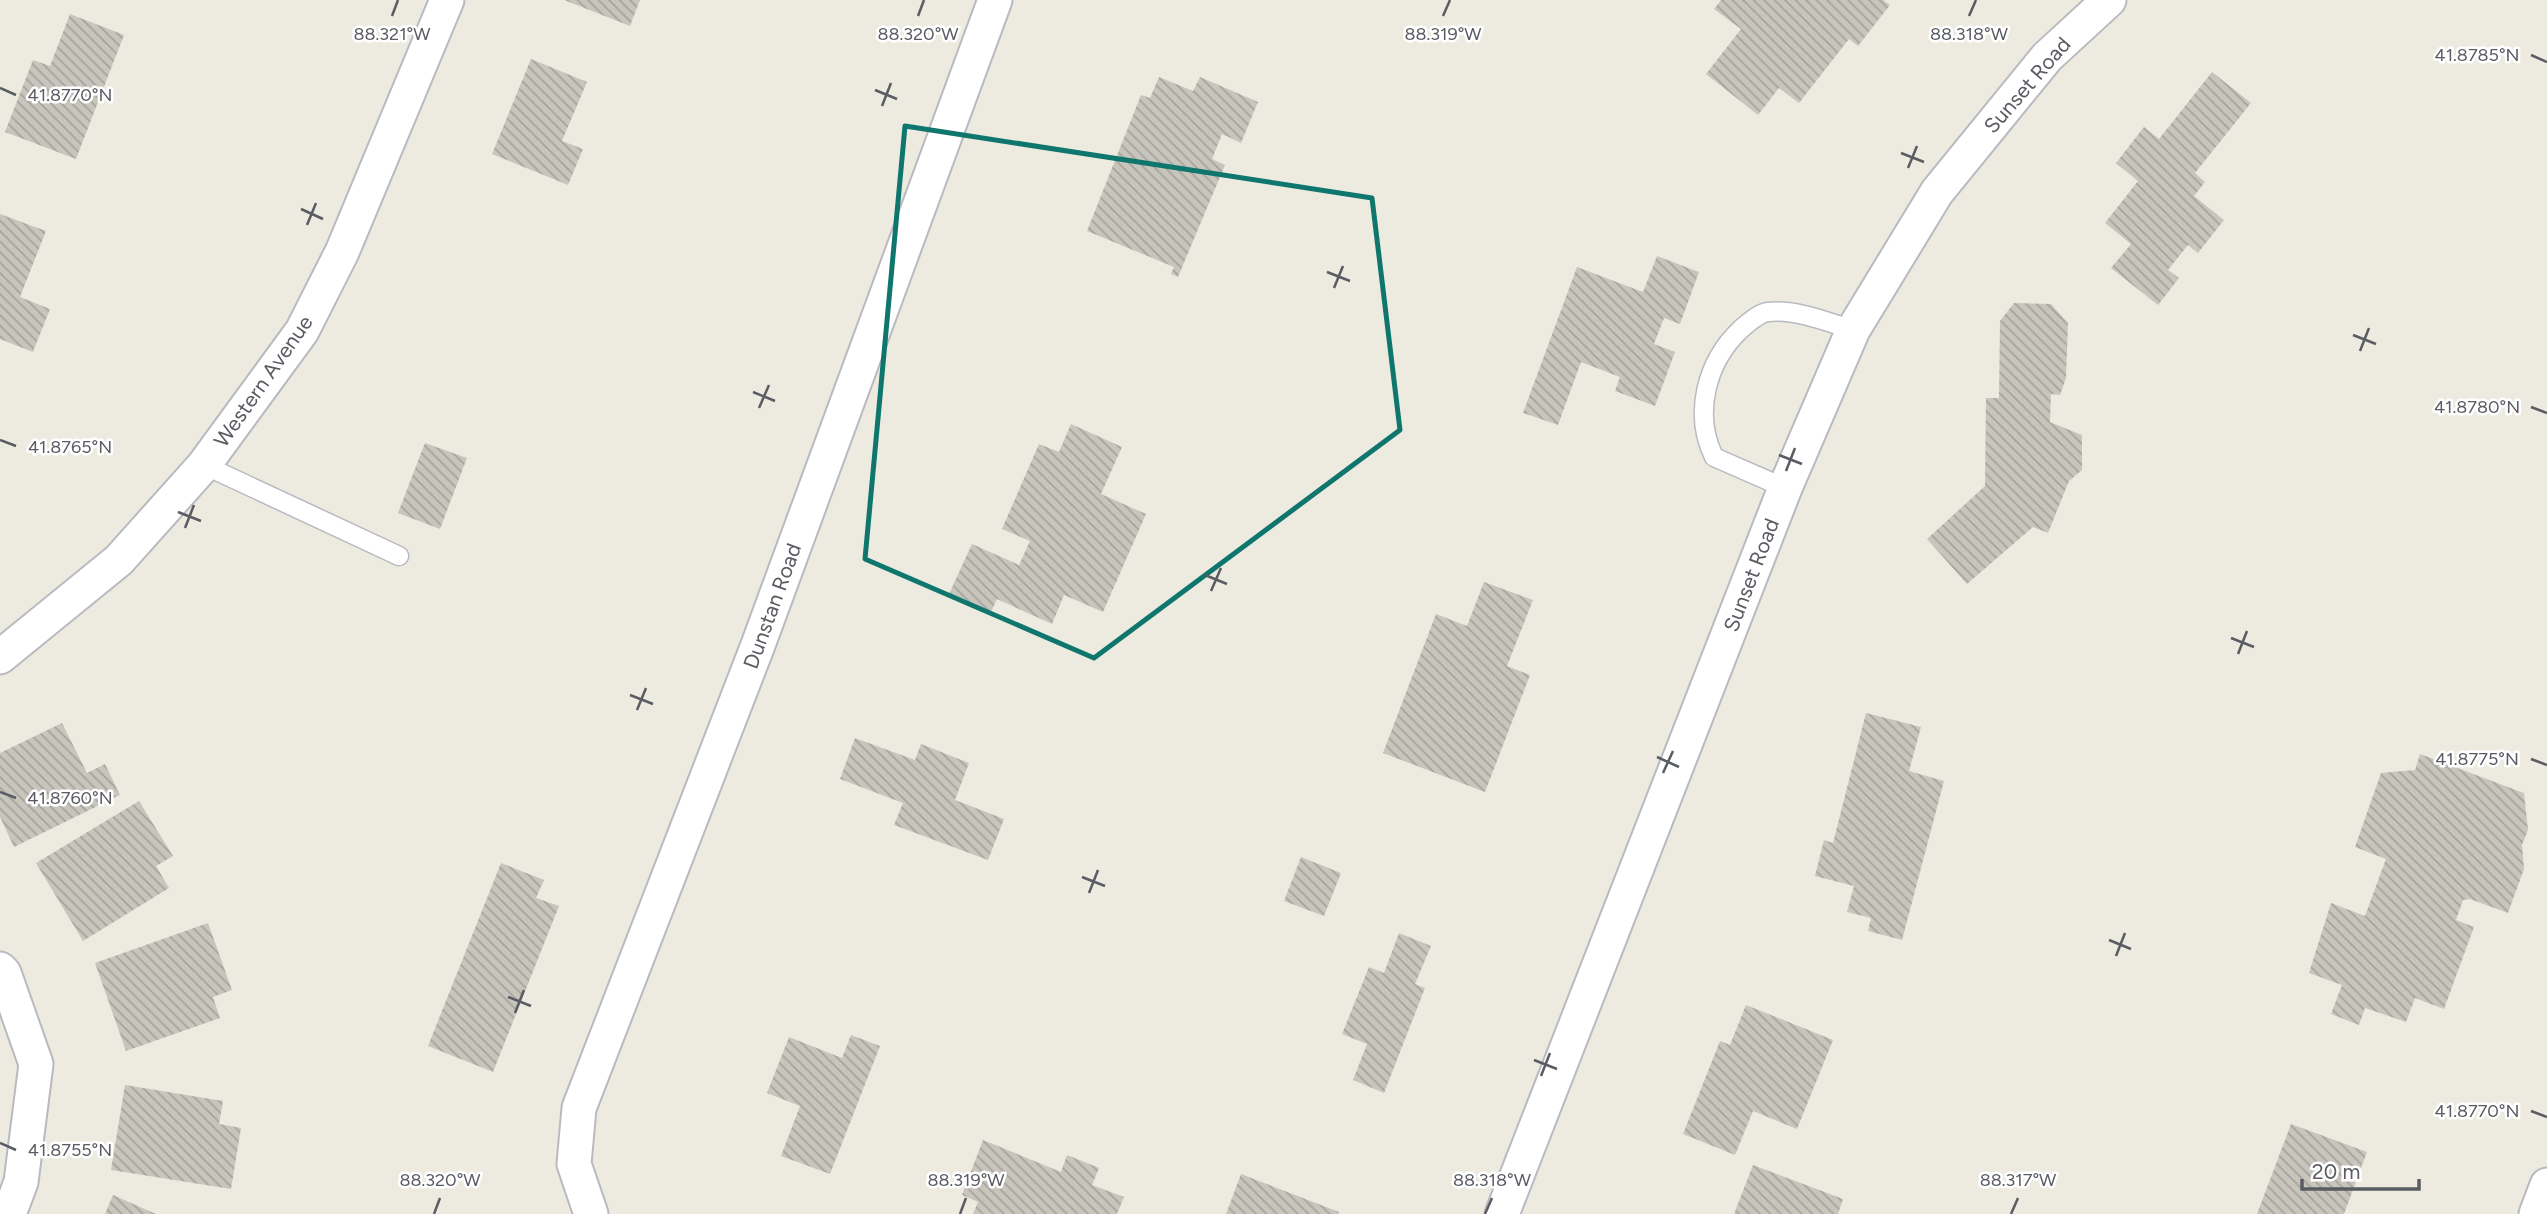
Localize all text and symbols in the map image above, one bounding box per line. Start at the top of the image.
text: 88.321°W [353,23,431,45]
text: 88.320°W [877,23,959,45]
text: 88.319°W [1404,23,1482,45]
text: 88.318°W [1930,23,2009,45]
street label: Sunset Road [1979,32,2075,138]
text: 41.8785°N [2434,44,2520,66]
text: 41.8770°N [28,84,112,106]
street label: Western Avenue [208,310,318,452]
text: 41.8780°N [2434,396,2520,418]
text: 41.8765°N [28,436,112,458]
street label: Sunset Road [1718,515,1784,635]
street label: Dunstan Road [738,540,806,672]
text: 41.8775°N [2435,748,2519,770]
text: 41.8760°N [27,787,113,809]
text: 41.8770°N [2435,1100,2519,1122]
text: 41.8755°N [28,1139,112,1161]
scale bar [2302,1148,2419,1192]
text: 20 m [2312,1159,2360,1184]
text: 88.320°W [399,1169,481,1191]
text: 88.319°W [927,1169,1005,1191]
text: 88.318°W [1453,1169,1532,1191]
text: 88.317°W [1980,1169,2057,1191]

